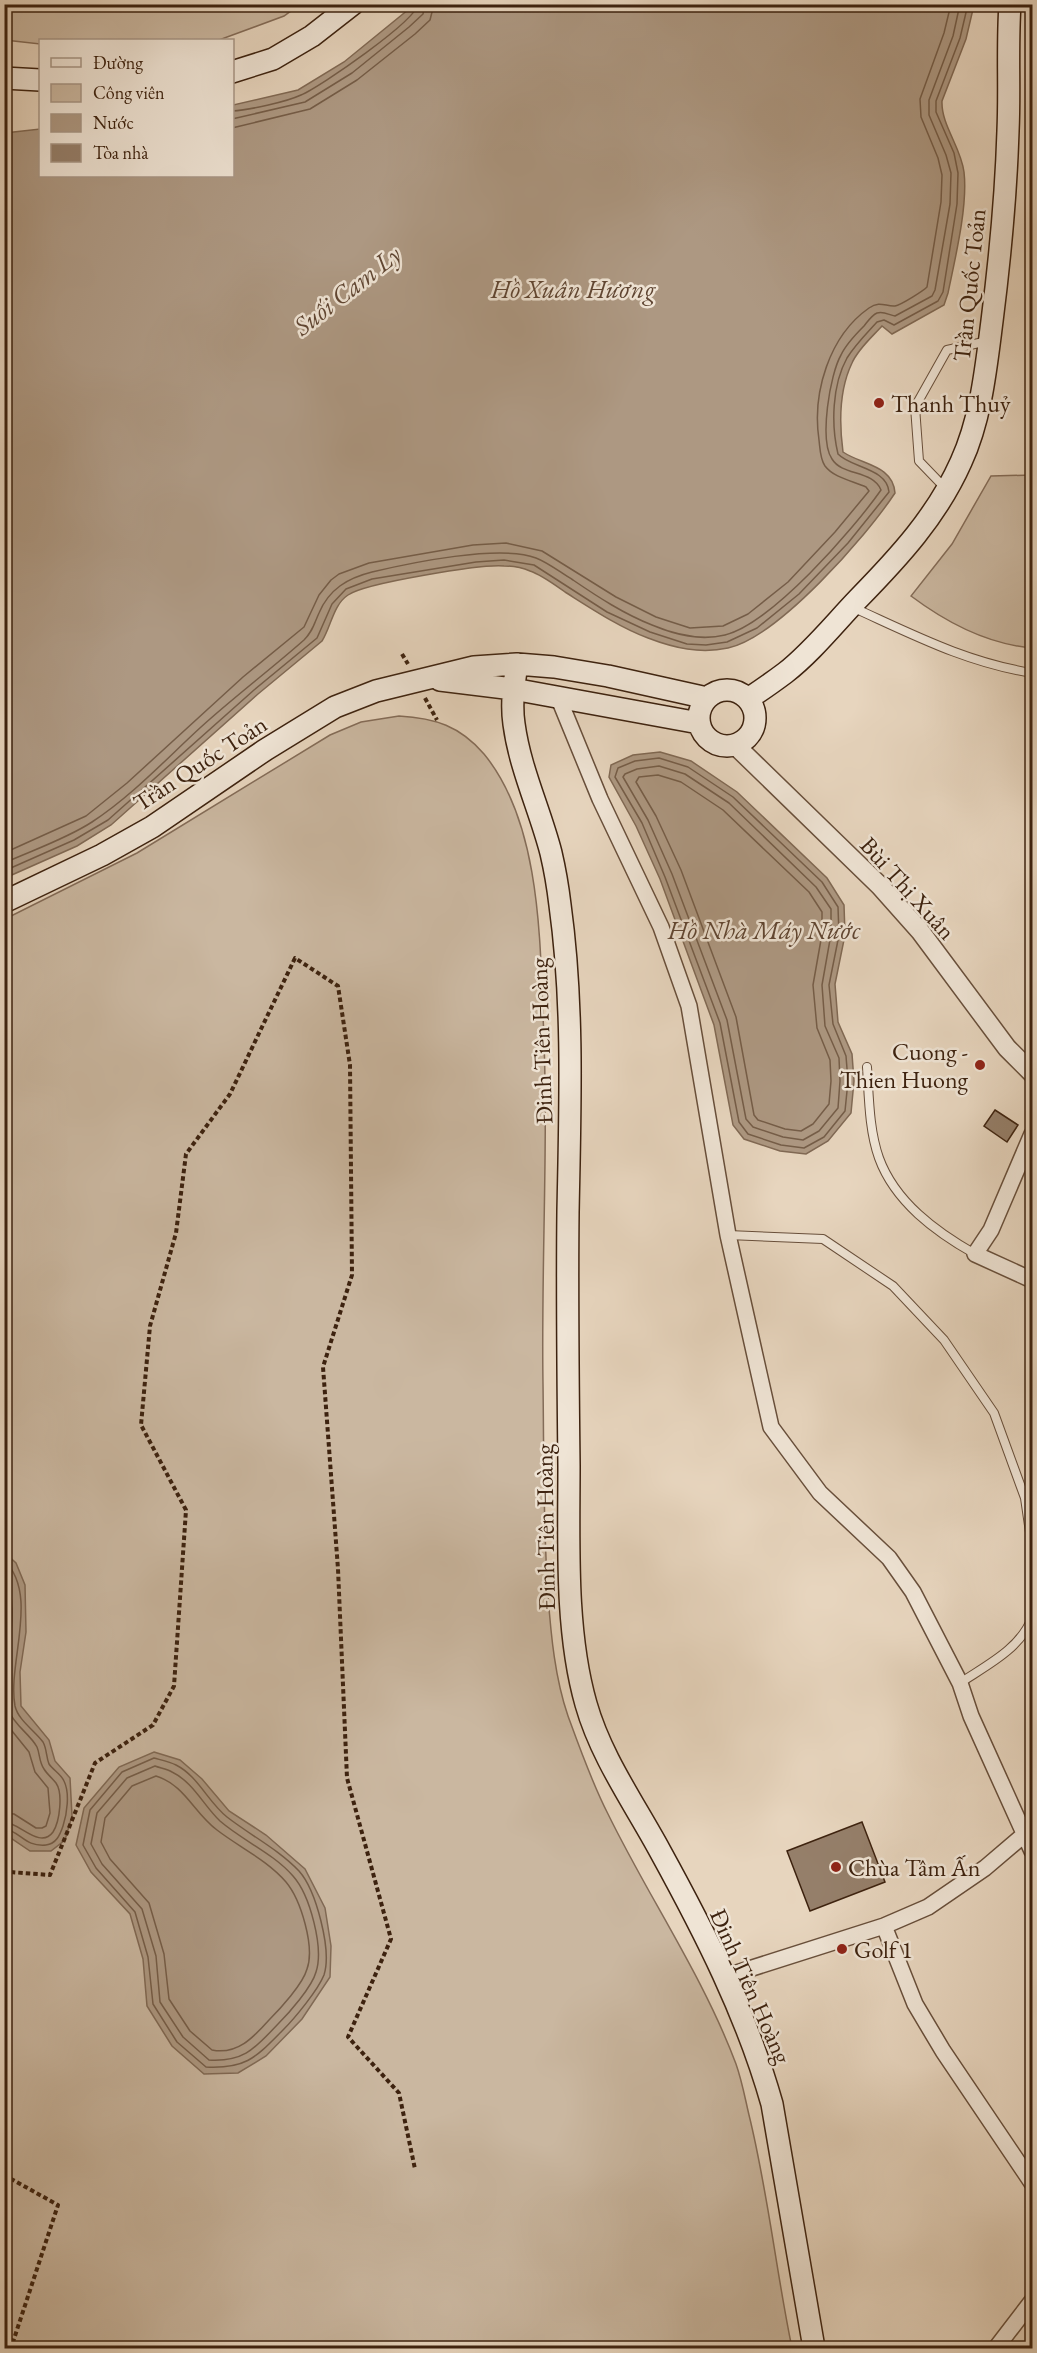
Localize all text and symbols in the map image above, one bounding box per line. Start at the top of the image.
legend [39,39,234,177]
text: Đường [93,51,143,74]
text: Công viên [93,81,165,104]
text: Nước [93,111,134,134]
text: Tòa nhà [93,141,149,164]
street label: Trần Quốc Toản [946,207,992,363]
water label: Suối Cam Ly [285,237,408,343]
water label: Hồ Xuân Hương [490,272,657,306]
place label: Thanh Thuỷ [891,388,1011,419]
marker: Thanh Thuỷ [872,396,886,410]
street label: Trần Quốc Toản [127,708,273,818]
street label: Bùi Thị Xuân [854,830,963,946]
water label: Hồ Nhà Máy Nước [667,913,861,947]
street label: Đinh Tiên Hoàng [523,957,559,1125]
place label: Cuong - Thien Huong [840,1036,969,1095]
marker: Cuong - Thien Huong [973,1058,987,1072]
street label: Đinh Tiên Hoàng [528,1443,562,1610]
place label: Chùa Tâm Ấn [848,1852,981,1883]
marker: Chùa Tâm Ấn [829,1860,843,1874]
street label: Đinh Tiên Hoàng [703,1904,799,2069]
place label: Golf 1 [854,1934,913,1965]
marker: Golf 1 [835,1942,849,1956]

